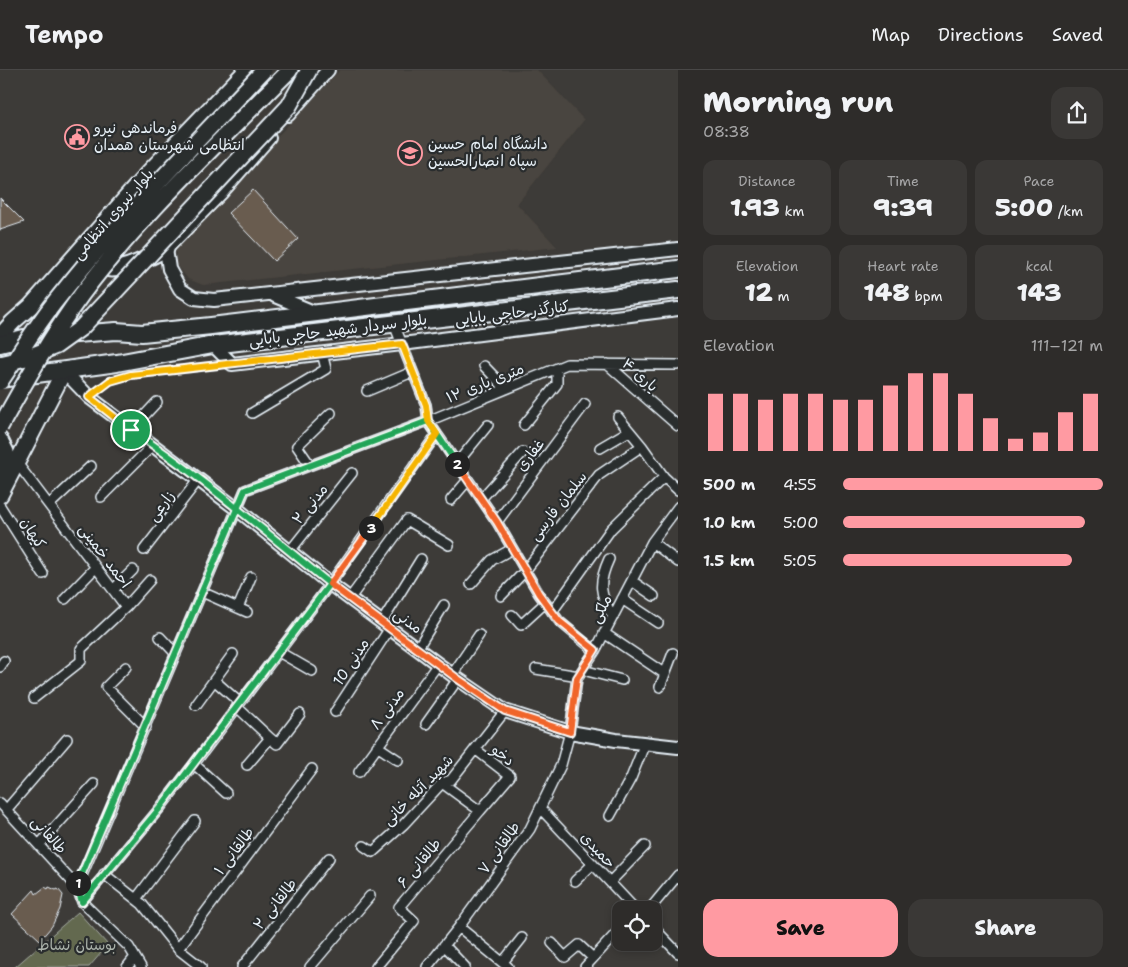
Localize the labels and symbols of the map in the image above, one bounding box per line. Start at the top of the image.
place label: فرماندهی نیرو انتظامی شهرستان همدان [93,118,245,155]
public building icon: فرماندهی نیرو انتظامی شهرستان همدان [64,124,90,150]
place label: دانشگاه امام حسین سپاه انصارالحسین [428,134,548,171]
school or university icon: دانشگاه امام حسین سپاه انصارالحسین [397,140,423,166]
street label: بلوار نیروی انتظامی [68,164,158,264]
street label: کنارگذر حاجی بابایی [454,296,570,330]
street label: بلوار سردار شهید حاجی بابایی [248,309,428,351]
street label: یاری ۴ [618,354,662,396]
street label: ۱۲ متری یاری [443,358,527,408]
pin [110,409,152,451]
street label: غفاری [511,435,549,475]
pin: 2 [444,452,470,476]
street label: سلمان فارسی [525,467,591,545]
street label: مدنی ۲ [288,480,332,528]
street label: زارعی [143,487,179,525]
street label: کیهان [16,514,50,552]
pin: 3 [358,516,384,540]
street label: احمد خمینی [74,520,136,592]
street label: ملکی [585,591,617,627]
street label: مدنی [390,604,426,638]
street label: مدنی 10 [328,634,374,690]
street label: مدنی ۸ [365,684,409,734]
street label: دخو [486,739,519,771]
street label: شهید آتله خانی [378,750,458,830]
street label: طالقانی [27,812,71,858]
street label: طالقانی ۷ [474,818,524,878]
street label: طالقانی ۱ [209,823,259,879]
street label: حمیدی [576,827,620,873]
street label: طالقانی ۶ [392,834,446,892]
pin: 1 [66,870,90,896]
street label: طالقانی ۲ [249,874,301,934]
park label: بوستان نشاط [38,935,116,955]

